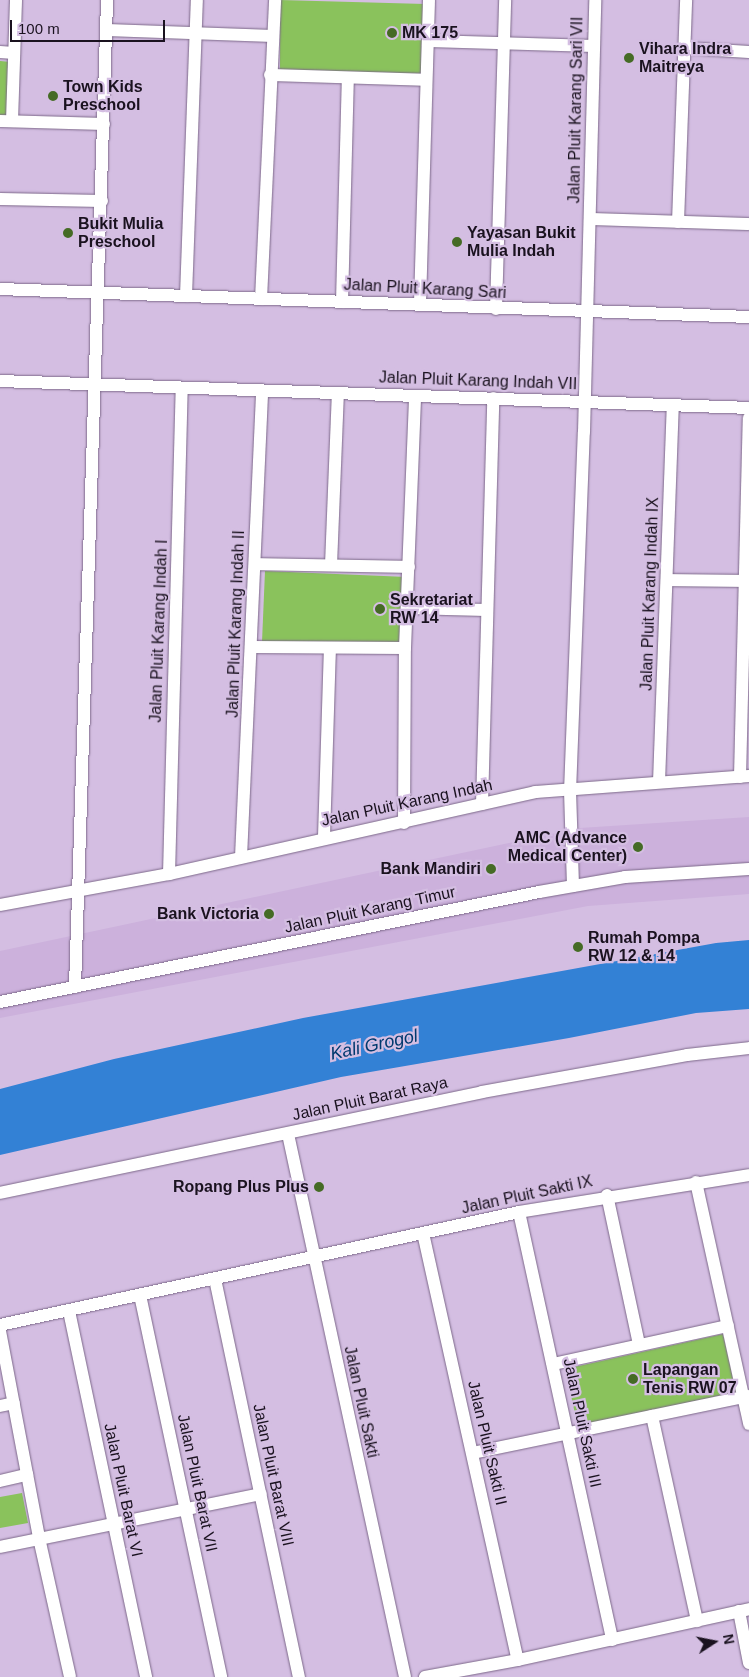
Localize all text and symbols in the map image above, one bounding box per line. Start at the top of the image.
scale bar [12,10,168,42]
street label: Jalan Pluit Karang Sari VII [565,16,587,204]
text: 100 m [18,20,60,37]
place label: MK 175 [402,23,458,43]
marker: MK 175 [386,27,398,39]
place label: Vihara Indra Maitreya [639,39,731,77]
marker: Vihara Indra Maitreya [623,52,635,64]
place label: Town Kids Preschool [63,77,143,115]
marker: Town Kids Preschool [47,90,59,102]
place label: Bukit Mulia Preschool [78,214,163,252]
place label: Yayasan Bukit Mulia Indah [467,223,576,261]
marker: Bukit Mulia Preschool [62,227,74,239]
marker: Yayasan Bukit Mulia Indah [451,236,463,248]
street label: Jalan Pluit Karang Sari [343,275,507,303]
street label: Jalan Pluit Karang Indah VII [379,368,577,394]
street label: Jalan Pluit Karang Indah IX [637,497,663,691]
street label: Jalan Pluit Karang Indah II [223,530,249,718]
street label: Jalan Pluit Karang Indah I [146,539,172,723]
place label: Sekretariat RW 14 [390,590,473,628]
marker: Sekretariat RW 14 [374,603,386,615]
street label: Jalan Pluit Karang Indah [320,775,494,831]
place label: AMC (Advance Medical Center) [508,828,627,866]
marker: AMC (Advance Medical Center) [631,840,645,854]
place label: Bank Mandiri [381,859,481,879]
marker: Bank Mandiri [485,863,497,875]
street label: Jalan Pluit Karang Timur [283,882,457,938]
place label: Bank Victoria [157,904,259,924]
marker: Bank Victoria [263,908,275,920]
place label: Rumah Pompa RW 12 & 14 [588,928,700,966]
marker: Rumah Pompa RW 12 & 14 [572,941,584,953]
water label: Kali Grogol [328,1025,420,1065]
street label: Jalan Pluit Barat Raya [291,1073,449,1125]
street label: Jalan Pluit Sakti IX [460,1172,594,1218]
place label: Ropang Plus Plus [173,1177,309,1197]
marker: Ropang Plus Plus [313,1181,325,1193]
street label: Jalan Pluit Sakti [340,1344,382,1460]
street label: Jalan Pluit Sakti III [559,1357,605,1489]
place label: Lapangan Tenis RW 07 [643,1360,737,1398]
marker: Lapangan Tenis RW 07 [627,1373,639,1385]
street label: Jalan Pluit Sakti II [463,1379,511,1507]
street label: Jalan Pluit Barat VIII [249,1402,297,1548]
street label: Jalan Pluit Barat VII [173,1412,221,1554]
street label: Jalan Pluit Barat VI [99,1421,147,1559]
north arrow [689,1617,739,1667]
text: N [720,1633,738,1646]

